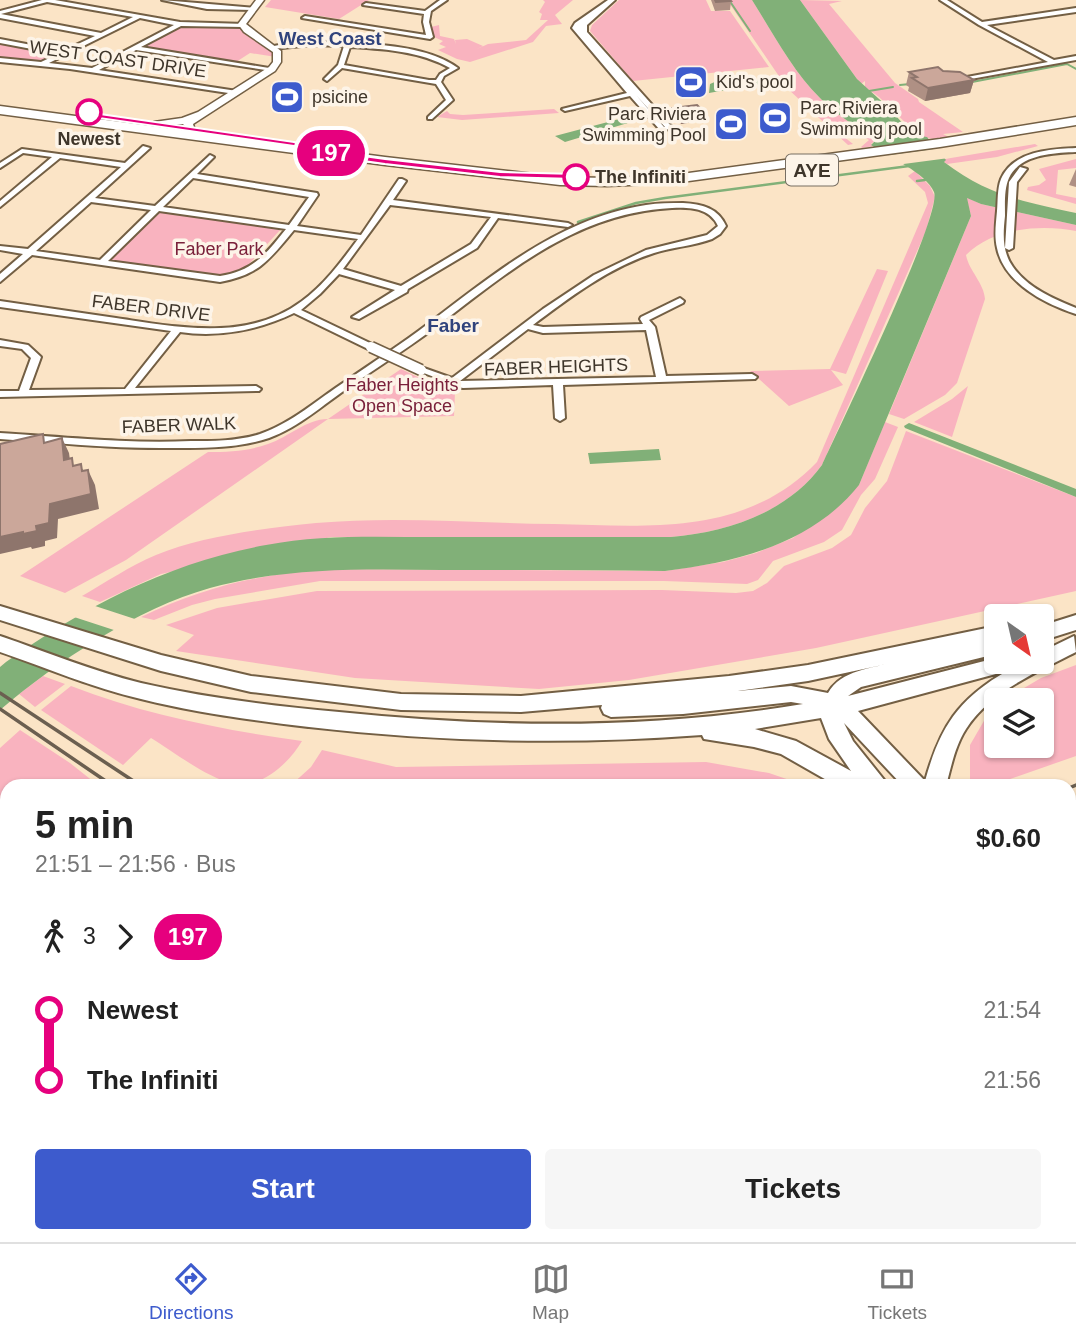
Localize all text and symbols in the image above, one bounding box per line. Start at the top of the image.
district label: West Coast [278,28,382,49]
street label: WEST COAST DRIVE [28,37,208,81]
sports icon: Kid's pool [672,63,710,101]
place label: Kid's pool [716,72,793,92]
sports icon: psicine [268,78,306,116]
place label: psicine [312,87,368,107]
place label: Parc Riviera Swimming pool [800,98,922,139]
marker: Newest [76,99,102,125]
sports icon: Parc Riviera Swimming pool [756,99,794,137]
place label: Parc Riviera Swimming Pool [582,104,707,145]
sports icon: Parc Riviera Swimming Pool [712,105,750,143]
place label: Newest [57,129,121,149]
line badge: 197 [291,130,371,176]
text: 197 [311,139,351,166]
road number: AYE [786,154,838,186]
marker: The Infiniti [563,164,589,190]
place label: The Infiniti [595,167,686,187]
park label: Faber Park [174,239,265,259]
street label: FABER DRIVE [91,291,211,325]
district label: Faber [427,315,479,336]
street label: FABER HEIGHTS [484,354,628,380]
park label: Faber Heights Open Space [345,375,459,416]
street label: FABER WALK [121,413,237,437]
north arrow [984,604,1054,674]
map controls [984,604,1054,758]
button: layers [984,688,1054,758]
text: 5 min [35,804,134,846]
text: $0.60 [976,823,1041,853]
text: 21:51 – 21:56 · Bus [35,851,236,877]
icon: walk [35,918,73,956]
icon: forward [106,918,144,956]
text: 3 [83,923,96,949]
text: 197 [168,923,208,950]
text: Newest [87,995,178,1025]
text: 21:54 [983,997,1041,1023]
text: The Infiniti [87,1065,218,1095]
text: 21:56 [983,1067,1041,1093]
button: Start [35,1149,531,1229]
button: Tickets [545,1149,1041,1229]
tab: Directions [149,1260,233,1324]
tab: Map [532,1260,570,1324]
tab: Tickets [868,1260,927,1324]

